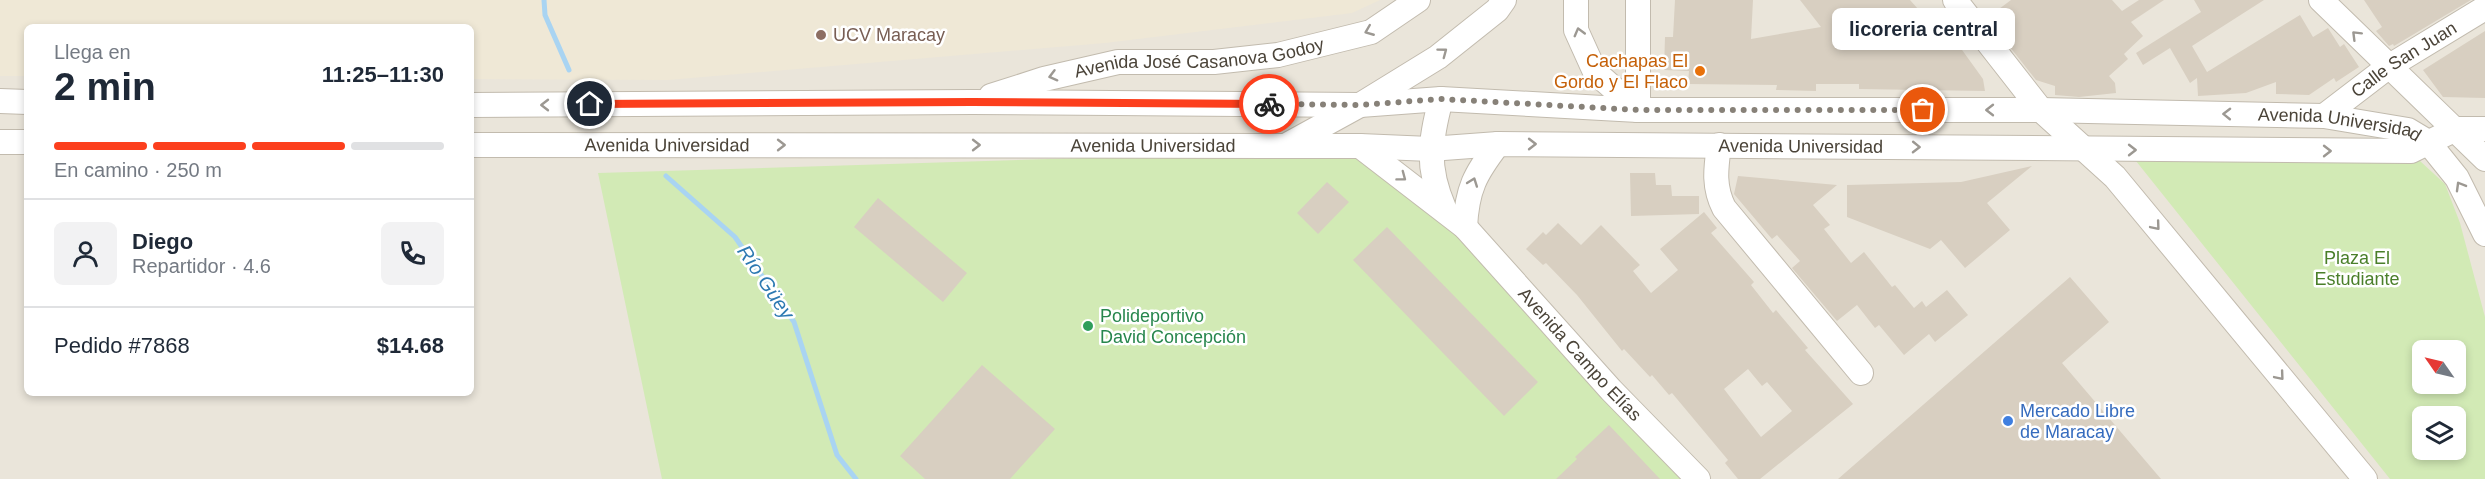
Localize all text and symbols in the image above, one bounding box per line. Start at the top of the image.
callout: licoreria central [1832,8,2014,50]
text: licoreria central [1849,18,1998,40]
street label: Calle San Juan [2347,18,2460,101]
one-way arrow [1364,24,1375,36]
place label: UCV Maracay [833,25,945,45]
marker: UCV Maracay [814,28,828,42]
one-way arrow [1574,28,1586,38]
one-way arrow [2352,31,2363,41]
street label: Avenida José Casanova Godoy [1072,34,1326,82]
text: Llega en [54,41,131,63]
one-way arrow [1437,49,1448,60]
place label: Cachapas El Gordo y El Flaco [1554,51,1688,92]
text: 11:25–11:30 [322,62,444,87]
marker: Cachapas El Gordo y El Flaco [1693,64,1707,78]
text: 2 min [54,65,156,108]
one-way arrow [1048,69,1059,81]
courier [1239,74,1299,134]
pin [564,78,615,129]
pin [1897,84,1948,135]
icon: home [573,87,606,120]
icon: bike [1253,88,1286,121]
icon: bag [1906,93,1939,126]
one-way arrow [541,98,550,111]
one-way arrow [1986,104,1995,116]
street label: Avenida Universidad [2258,105,2425,146]
one-way arrow [2223,108,2232,120]
street label: Avenida Universidad [585,135,749,155]
street label: Avenida Universidad [1071,136,1235,156]
street label: Avenida Universidad [1718,136,1883,157]
one-way arrow [1527,138,1536,150]
one-way arrow [777,139,786,151]
one-way arrow [972,139,981,151]
one-way arrow [1911,141,1920,153]
one-way arrow [2127,144,2136,156]
one-way arrow [2322,145,2331,157]
text: En camino · 250 m [54,159,222,181]
one-way arrow [1395,170,1406,181]
one-way arrow [1465,177,1478,188]
one-way arrow [2456,182,2467,192]
one-way arrow [2149,219,2160,230]
button: person [54,222,117,285]
button: phone [381,222,444,285]
text: Diego [132,229,193,254]
water label: Río Güey [733,241,799,324]
park label: Plaza El Estudiante [2314,248,2400,289]
text: Repartidor · 4.6 [132,255,271,277]
street label: Avenida Campo Elías [1514,284,1645,425]
place label: Polideportivo David Concepción [1100,306,1246,347]
marker: Polideportivo David Concepción [1081,319,1095,333]
text: Pedido #7868 [54,333,190,358]
text: $14.68 [377,333,444,358]
north arrow [2412,340,2466,394]
map controls [2412,340,2466,460]
one-way arrow [2273,369,2284,380]
place label: Mercado Libre de Maracay [2020,401,2135,442]
button: layers [2412,406,2466,460]
marker: Mercado Libre de Maracay [2001,414,2015,428]

